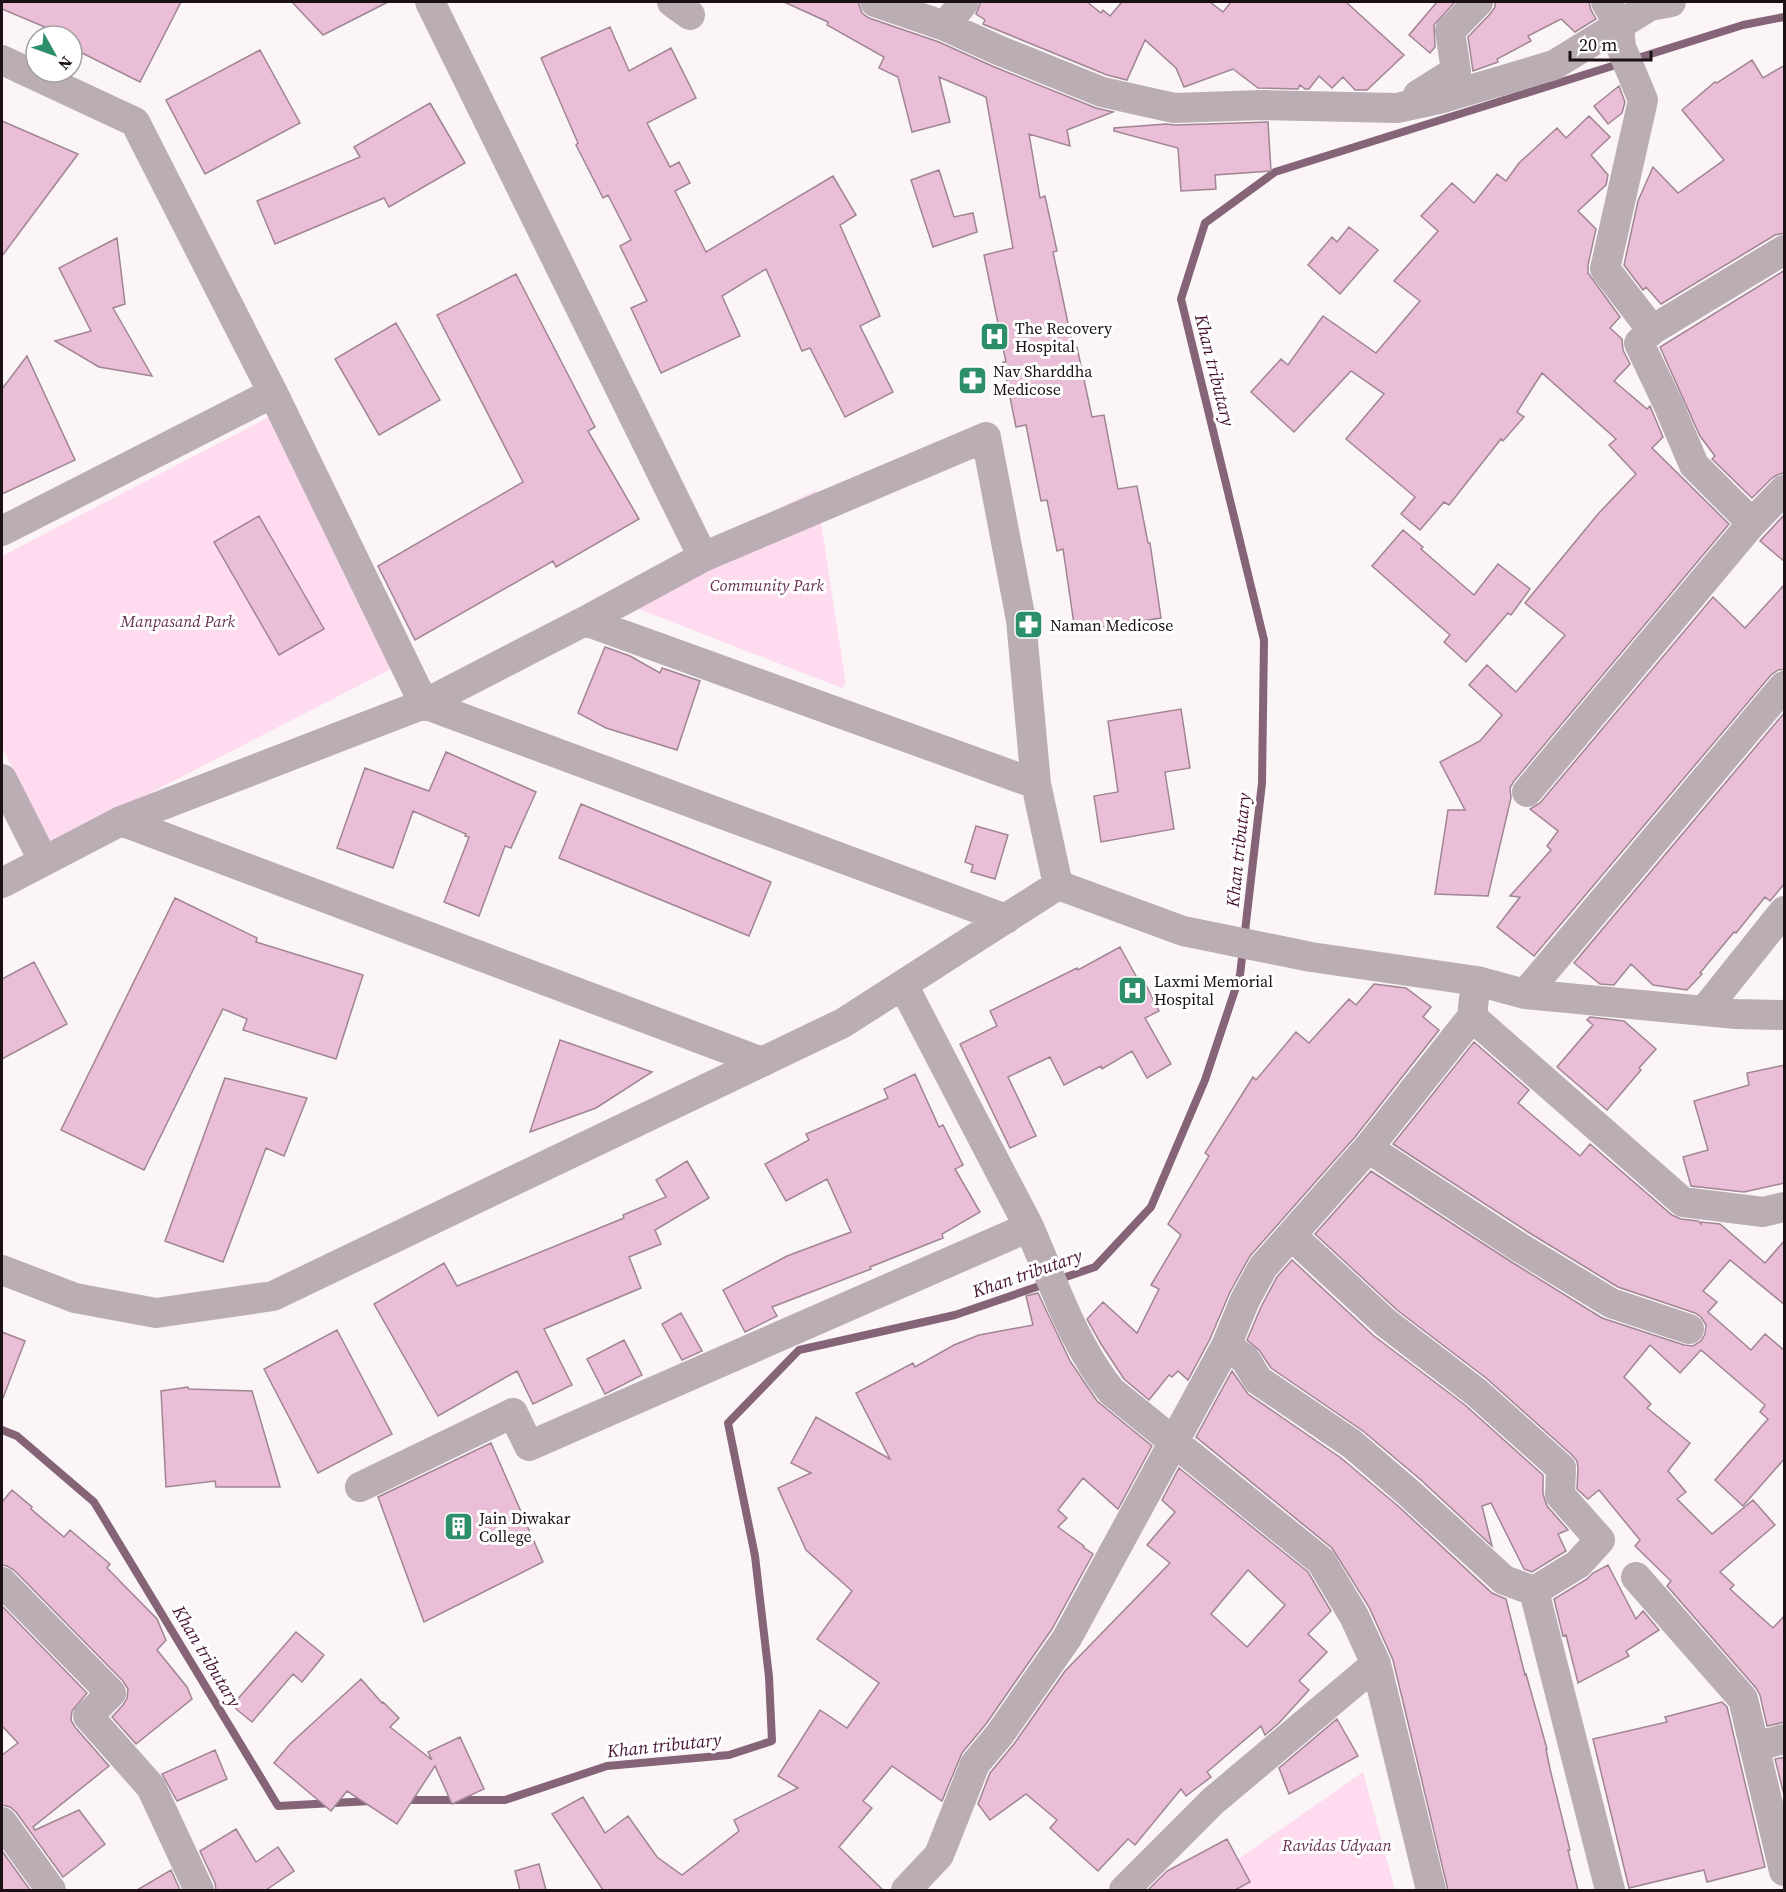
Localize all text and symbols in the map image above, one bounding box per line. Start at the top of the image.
north arrow [24,24,84,84]
scale bar [1570,24,1651,62]
text: 20 m [1579,32,1617,57]
text: N [53,52,78,75]
water label: Khan tributary [1189,310,1241,429]
place label: The Recovery Hospital [1015,317,1113,357]
hospital icon: The Recovery Hospital [978,321,1010,353]
place label: Nav Sharddha Medicose [993,360,1093,400]
pharmacy icon: Nav Sharddha Medicose [956,364,988,396]
park label: Community Park [710,574,824,596]
pharmacy icon: Naman Medicose [1013,609,1045,641]
park label: Manpasand Park [120,610,236,632]
place label: Naman Medicose [1050,614,1173,636]
water label: Khan tributary [1219,791,1256,909]
place label: Laxmi Memorial Hospital [1154,970,1273,1010]
hospital icon: Laxmi Memorial Hospital [1117,974,1149,1006]
water label: Khan tributary [968,1242,1086,1304]
place label: Jain Diwakar College [478,1507,571,1547]
building icon: Jain Diwakar College [442,1511,474,1543]
water label: Khan tributary [166,1600,247,1712]
water label: Khan tributary [605,1727,723,1764]
park label: Ravidas Udyaan [1281,1834,1392,1856]

